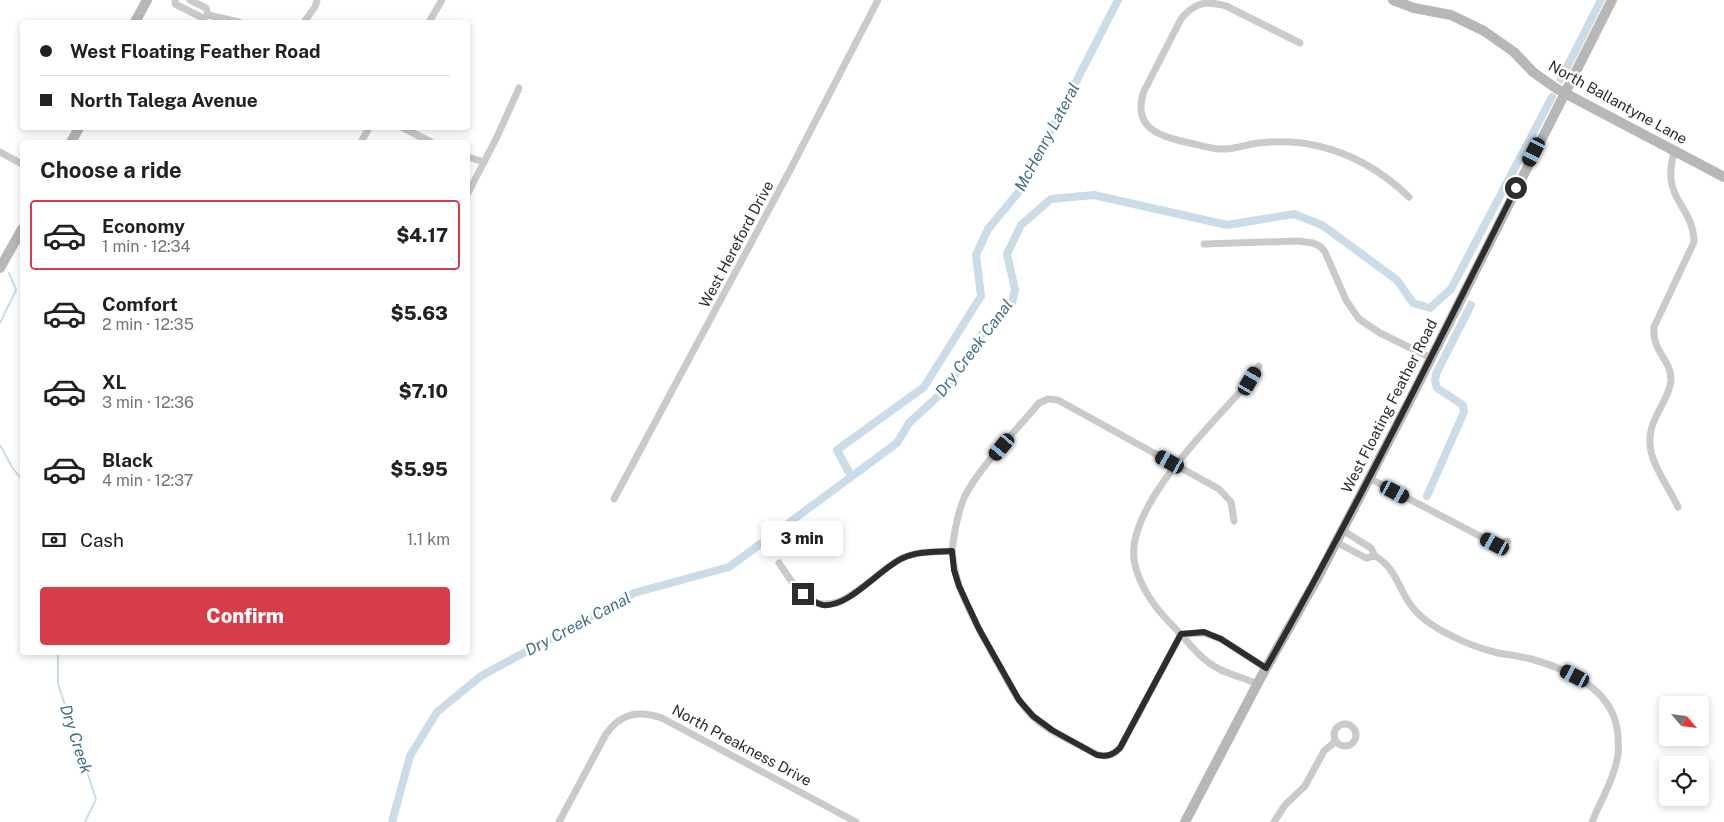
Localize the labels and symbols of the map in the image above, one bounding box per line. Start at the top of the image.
street label: North Ballantyne Lane [1546,57,1690,147]
water label: McHenry Lateral [1011,80,1083,194]
car [1520,135,1547,169]
route start [1505,177,1527,199]
street label: West Hereford Drive [695,178,777,310]
water label: Dry Creek Canal [931,296,1017,400]
street label: West Floating Feather Road [1338,316,1440,496]
car [1236,364,1263,398]
car [986,431,1017,463]
car [1153,448,1186,476]
car [1378,478,1411,506]
callout: 3 min [762,522,844,556]
car [1478,530,1511,558]
route end [792,583,814,605]
water label: Dry Creek Canal [522,588,634,660]
car [1558,663,1591,689]
north arrow [1659,696,1709,746]
street label: North Preakness Drive [669,701,815,789]
water label: Dry Creek [56,702,96,776]

